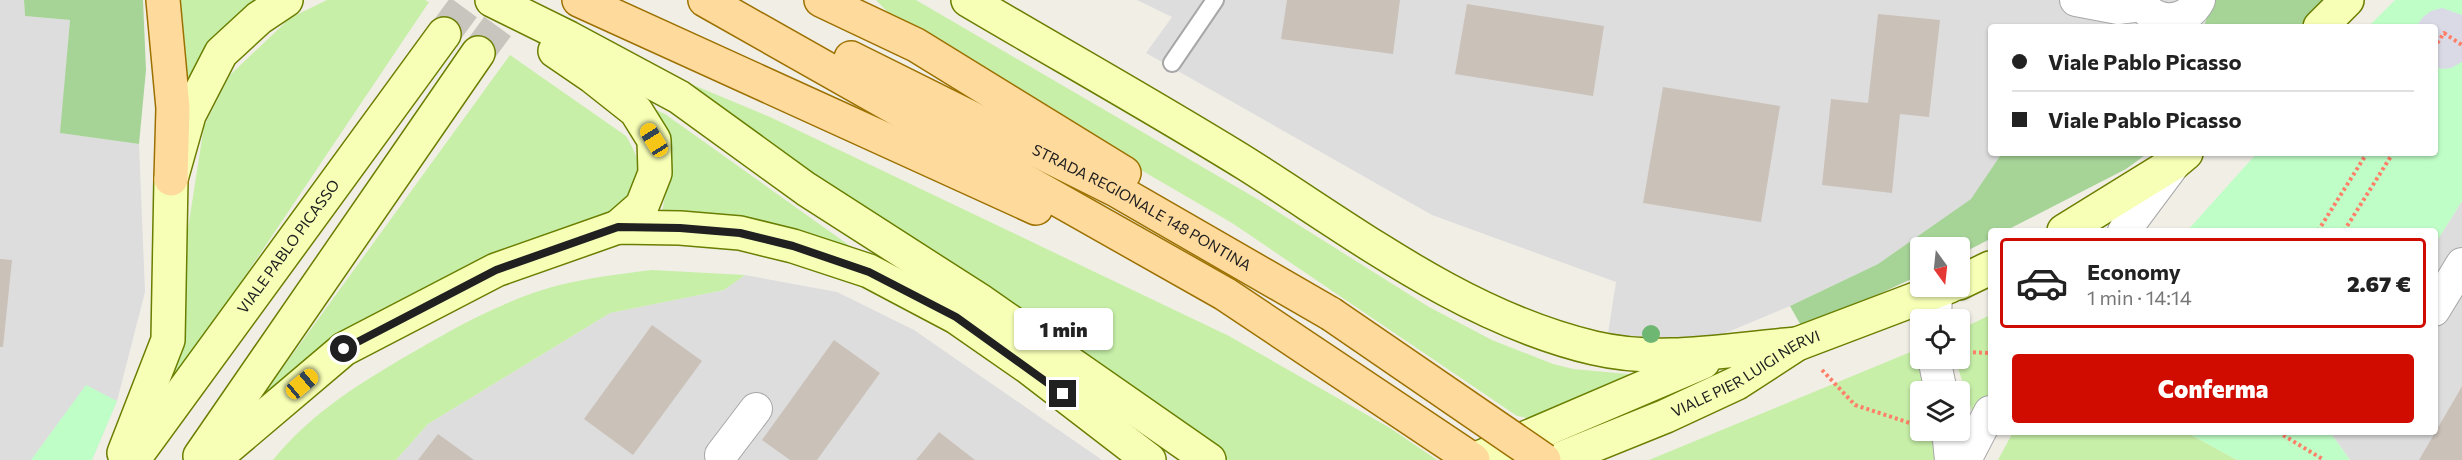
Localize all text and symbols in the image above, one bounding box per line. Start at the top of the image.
text: Viale Pablo Picasso [2048,48,2242,75]
text: Viale Pablo Picasso [2048,106,2242,133]
car [637,120,671,160]
street label: STRADA REGIONALE 148 PONTINA [1030,140,1255,274]
street label: VIALE PABLO PICASSO [233,176,343,317]
north arrow [1910,237,1970,297]
map controls [1910,237,1970,441]
icon: car [2015,256,2069,310]
text: Economy [2087,258,2181,285]
text: 2.67 € [2347,270,2411,297]
text: 1 min · 14:14 [2087,285,2192,309]
callout: 1 min [1014,307,1112,349]
button: locate [1910,309,1970,369]
text: 1 min [1039,317,1088,341]
street label: VIALE PIER LUIGI NERVI [1668,326,1822,420]
route start [330,335,357,362]
button: Conferma [2012,354,2414,423]
car [282,366,322,402]
route end [1049,380,1076,407]
button: layers [1910,381,1970,441]

